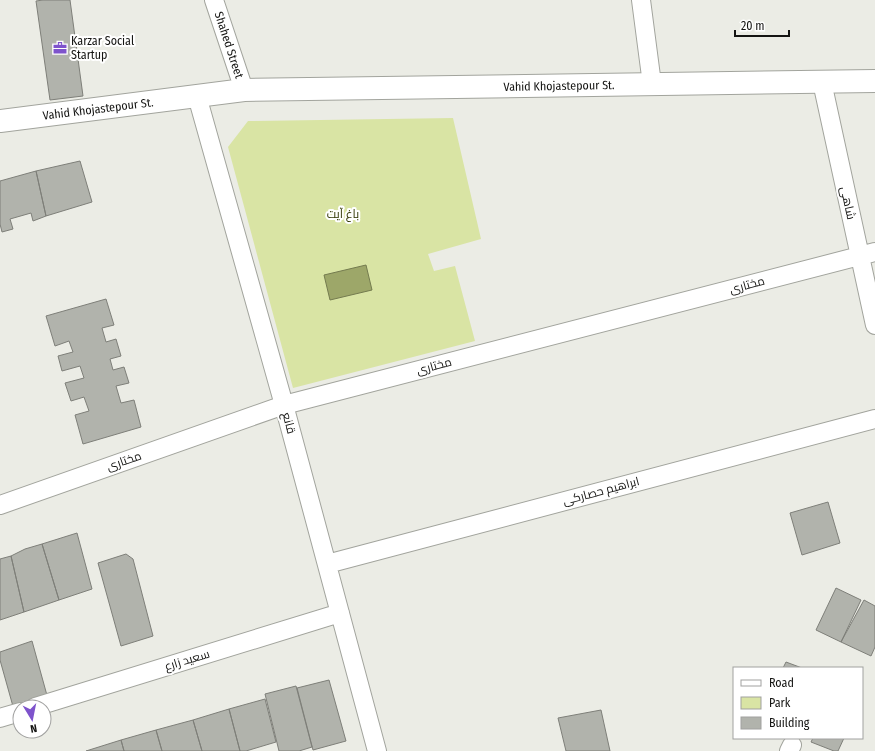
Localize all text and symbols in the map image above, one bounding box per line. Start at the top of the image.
street label: Shahed Street [212,10,246,80]
scale bar [735,12,789,38]
text: 20 m [741,19,765,33]
place label: Karzar Social Startup [71,34,134,62]
office icon: Karzar Social Startup [52,40,68,56]
street label: Vahid Khojastepour St. [503,78,615,94]
street label: Vahid Khojastepour St. [42,95,154,123]
street label: شاهی [838,185,858,221]
park label: باغ آیت [327,207,359,222]
street label: مختاری [728,274,766,296]
street label: مختاری [415,355,453,377]
street label: قانع [278,411,299,436]
street label: مختاری [105,449,143,473]
street label: ابراهیم حصارکی [561,474,641,509]
street label: سعید زارع [163,646,212,674]
legend [733,667,863,739]
text: Road [769,676,794,690]
text: Park [769,696,791,710]
north arrow [12,699,52,739]
text: Building [769,716,810,730]
text: N [29,721,38,735]

